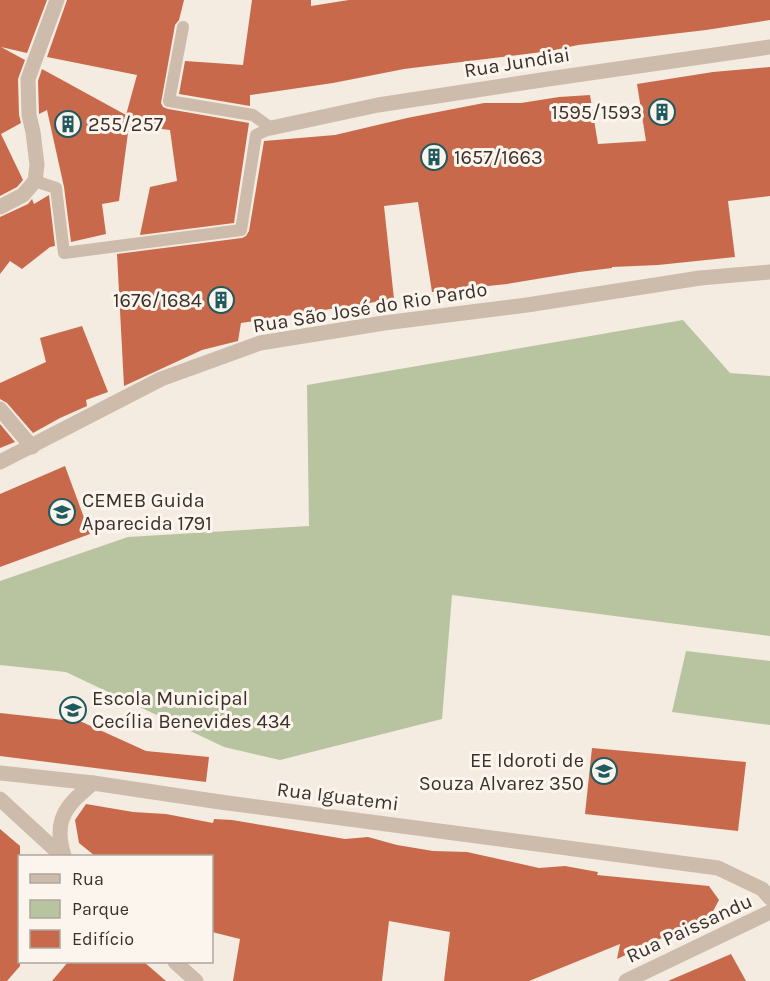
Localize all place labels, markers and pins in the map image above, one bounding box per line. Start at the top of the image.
building icon: 1595/1593 [647,97,677,127]
place label: 1595/1593 [551,101,642,124]
building icon: 255/257 [53,109,83,139]
place label: 255/257 [88,113,164,136]
building icon: 1657/1663 [419,142,449,172]
place label: 1657/1663 [454,146,543,169]
building icon: 1676/1684 [206,285,236,315]
place label: 1676/1684 [113,289,202,312]
place label: CEMEB Guida Aparecida 1791 [82,489,212,535]
school or university icon: CEMEB Guida Aparecida 1791 [47,497,77,527]
place label: Escola Municipal Cecília Benevides 434 [92,687,291,733]
school or university icon: Escola Municipal Cecília Benevides 434 [58,695,88,725]
place label: EE Idoroti de Souza Alvarez 350 [419,749,584,795]
school or university icon: EE Idoroti de Souza Alvarez 350 [589,756,619,786]

